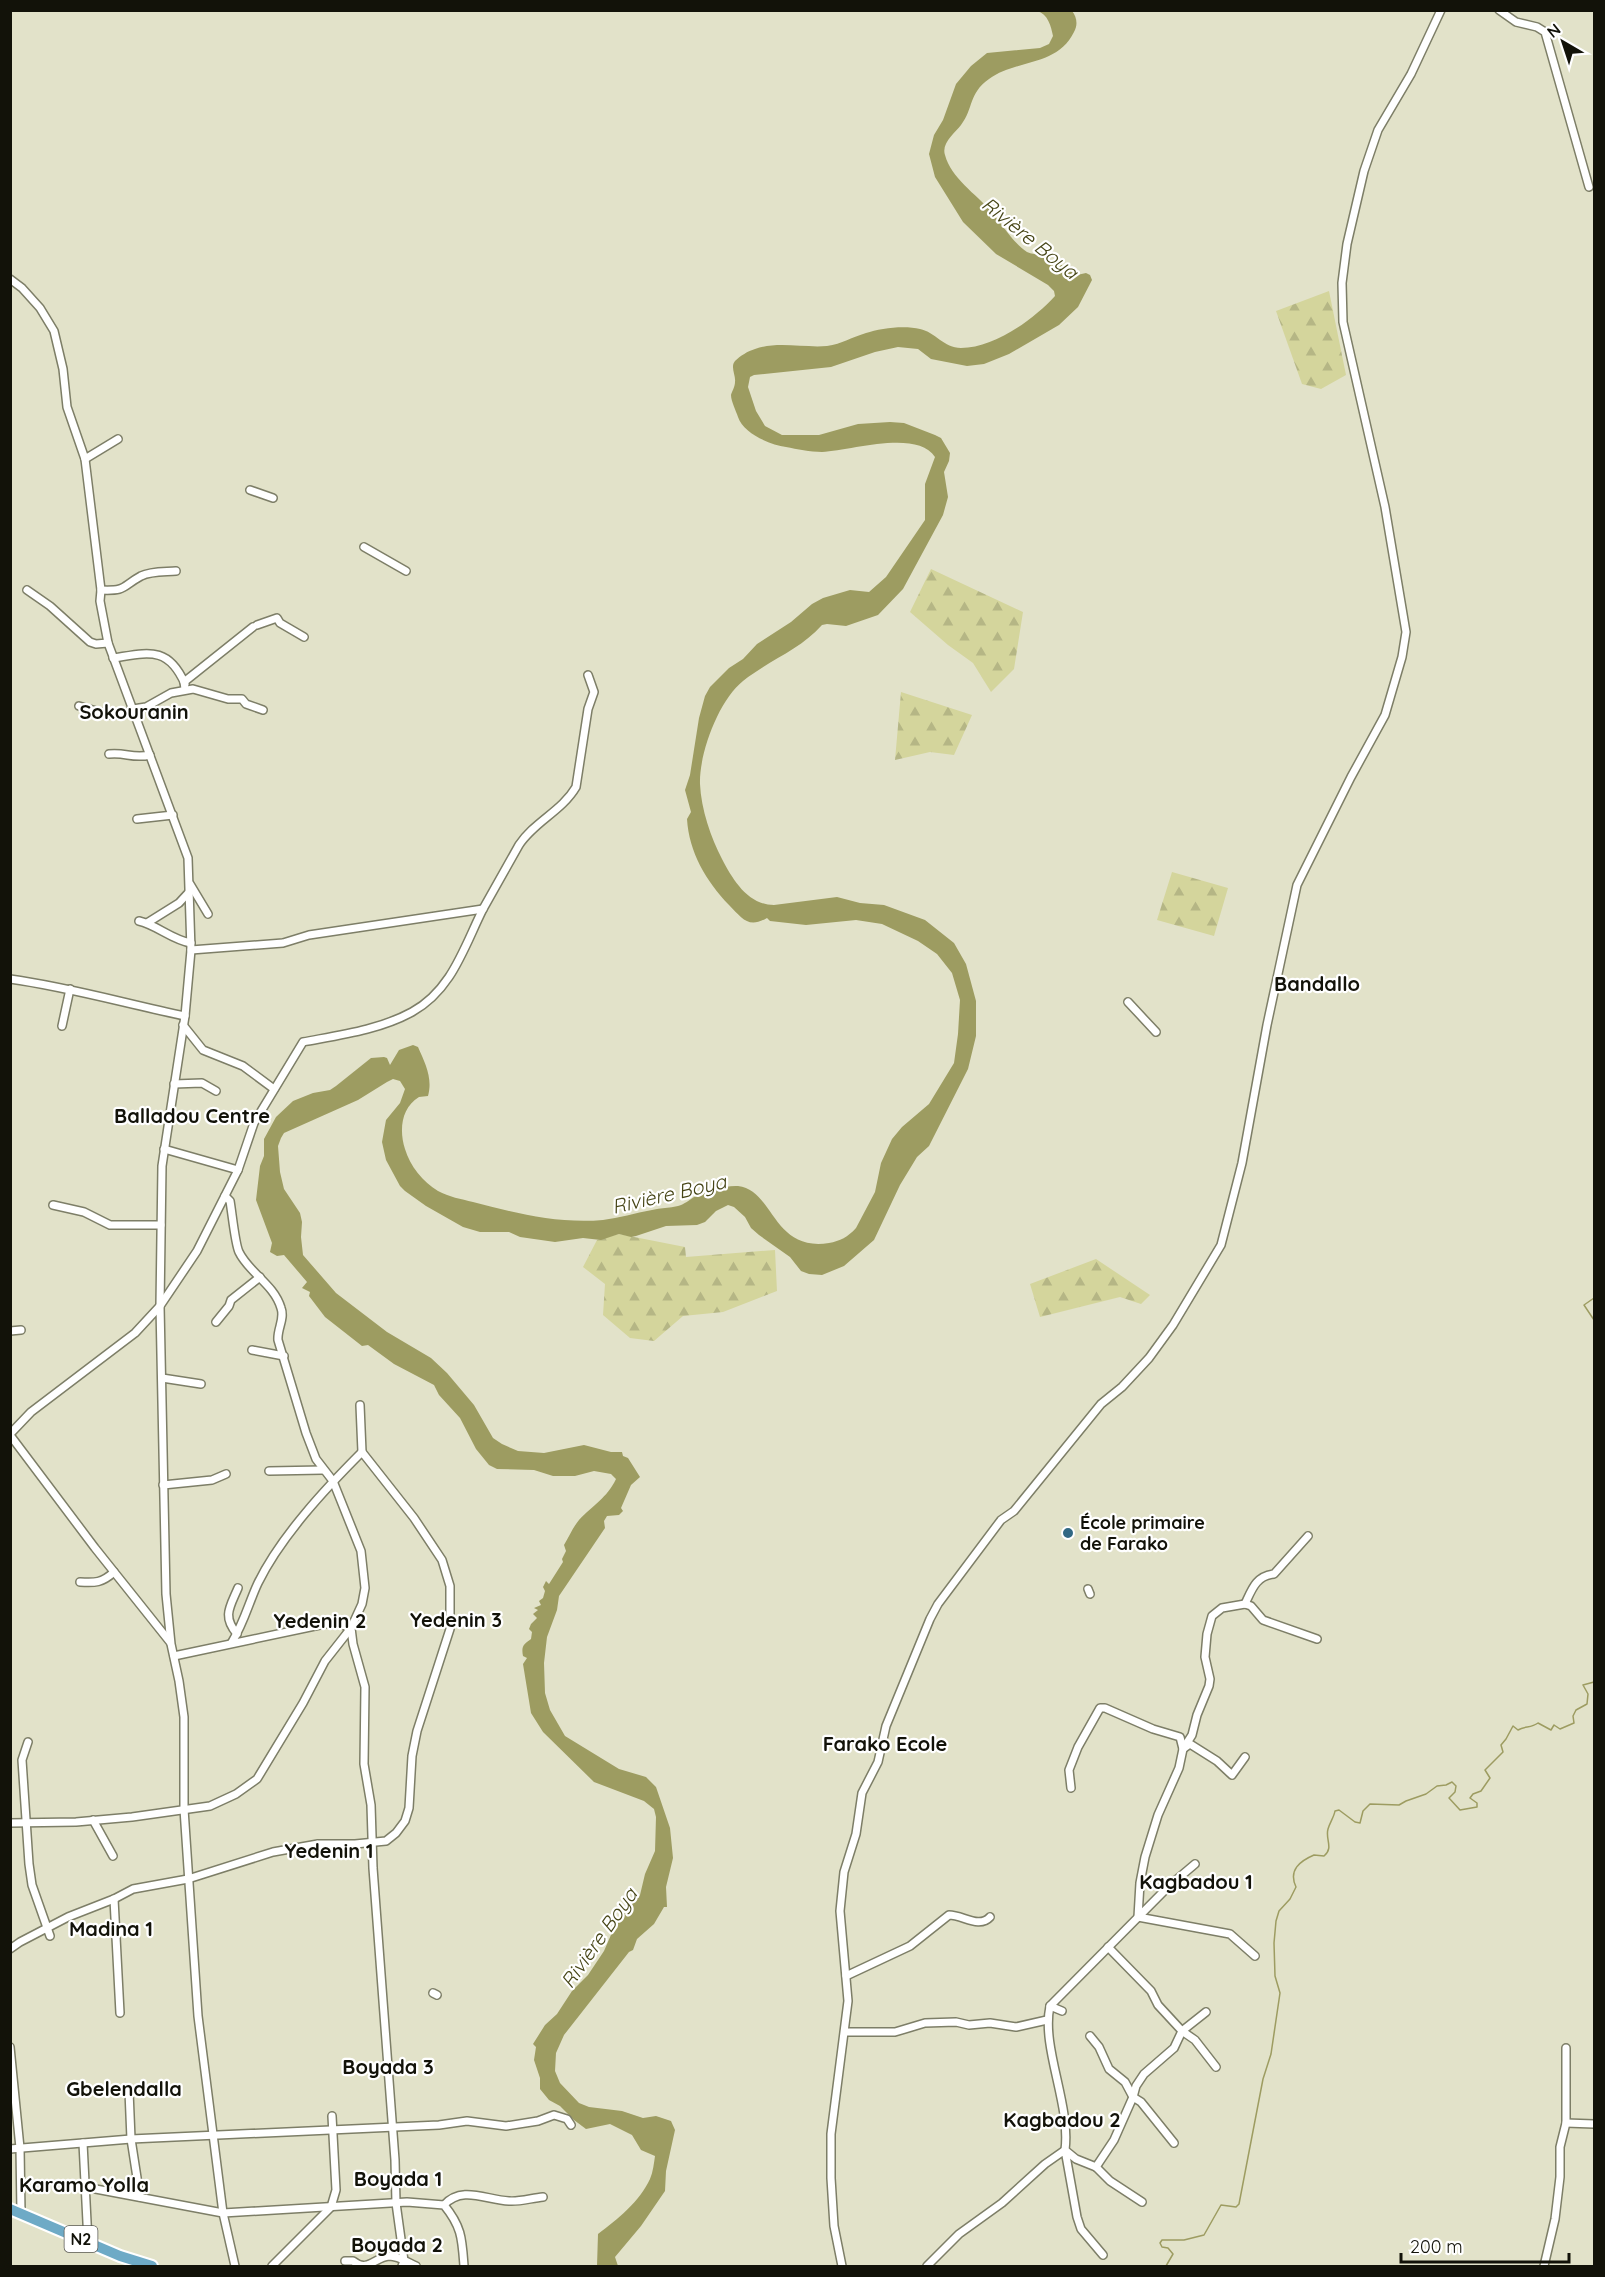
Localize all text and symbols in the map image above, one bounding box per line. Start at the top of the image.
north arrow [1533,12,1593,72]
text: N [1543,19,1564,42]
water label: Rivière Boya [977,191,1085,285]
district label: Sokouranin [79,699,189,724]
district label: Bandallo [1274,971,1360,996]
district label: Balladou Centre [114,1103,270,1128]
water label: Rivière Boya [609,1168,730,1219]
place label: École primaire de Farako [1080,1511,1205,1555]
marker: École primaire de Farako [1061,1526,1075,1540]
district label: Yedenin 3 [410,1607,502,1632]
district label: Yedenin 2 [274,1608,366,1633]
district label: Farako Ecole [823,1731,947,1756]
district label: Yedenin 1 [284,1838,374,1863]
district label: Kagbadou 1 [1139,1869,1253,1894]
water label: Rivière Boya [555,1881,643,1993]
district label: Madina 1 [69,1916,153,1941]
district label: Boyada 3 [342,2054,434,2079]
district label: Gbelendalla [66,2076,182,2101]
district label: Kagbadou 2 [1003,2107,1121,2132]
district label: Boyada 1 [354,2166,442,2191]
district label: Karamo Yolla [19,2172,149,2197]
road number: N2 [64,2226,98,2252]
scale bar [1401,2226,1569,2264]
district label: Boyada 2 [351,2232,443,2257]
text: 200 m [1410,2235,1463,2258]

